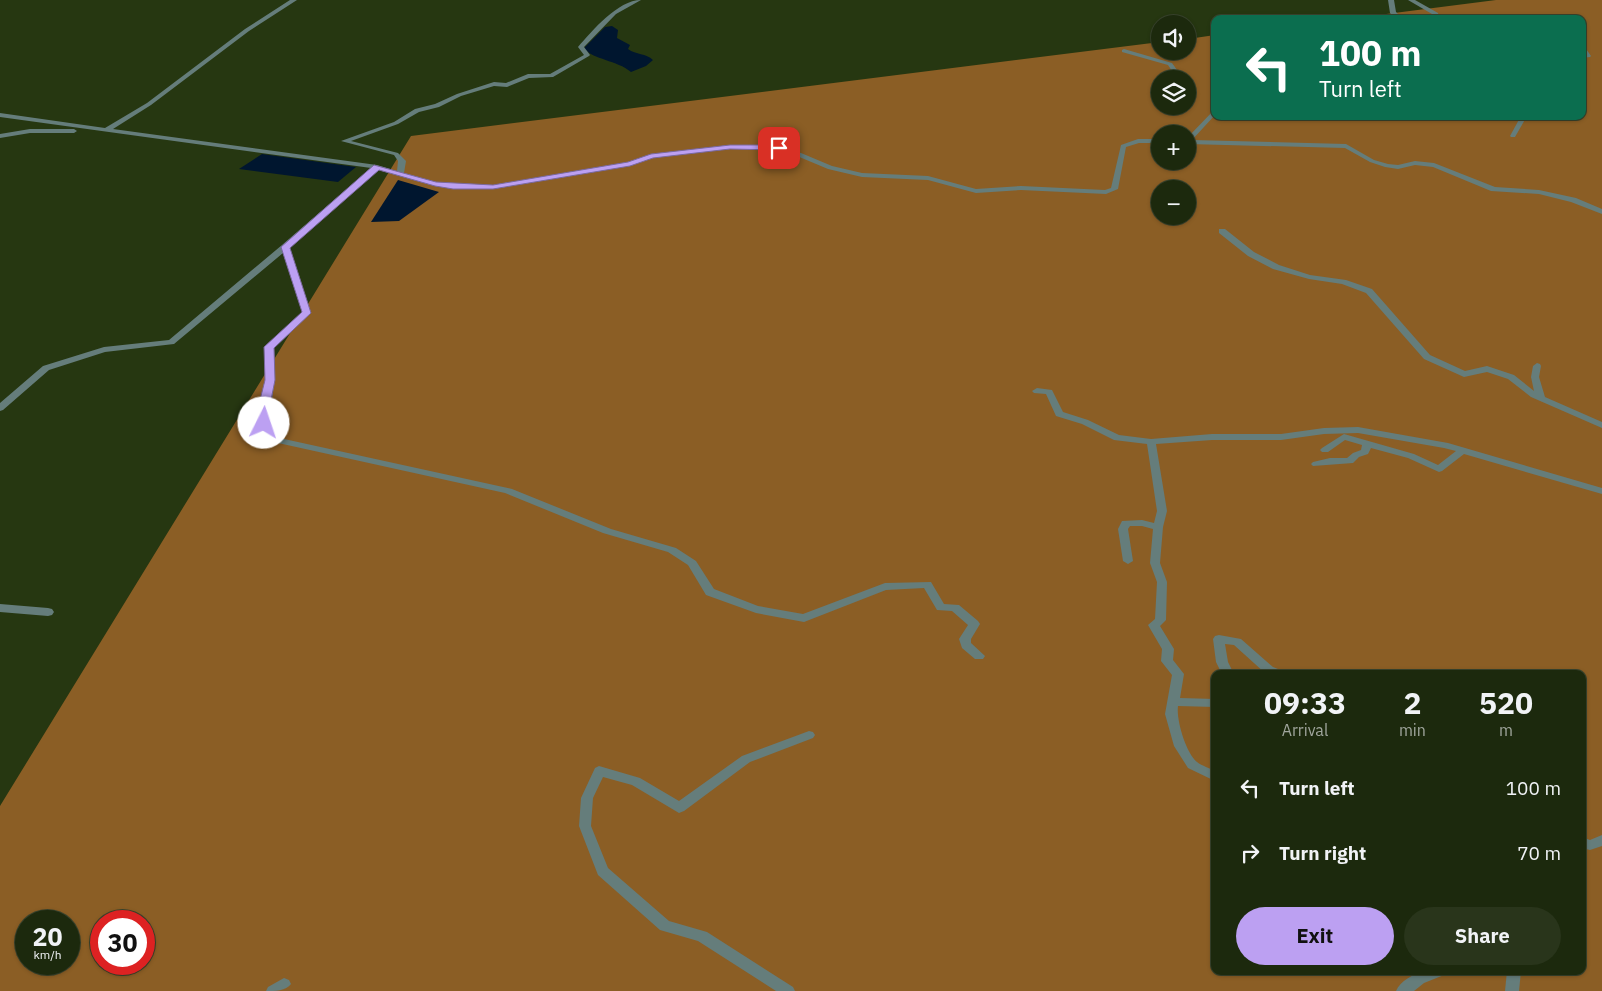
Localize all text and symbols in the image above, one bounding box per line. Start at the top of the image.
map controls [1151,15,1196,225]
button: sound [1151,15,1196,60]
text: 100 m [1319,30,1422,76]
icon: left [1236,35,1301,100]
button: layers [1151,70,1196,115]
text: Turn left [1319,74,1402,103]
button: + [1151,125,1196,170]
pin [758,127,800,169]
icon: arrive [765,134,793,162]
button: − [1151,180,1196,225]
position arrow [237,396,289,448]
text: 09:33 [1264,683,1346,722]
text: 2 [1403,683,1421,722]
text: 520 [1479,683,1533,722]
text: Arrival [1282,720,1328,740]
text: min [1399,720,1426,740]
text: m [1499,720,1513,740]
icon: left [1236,774,1264,802]
text: Turn left [1279,776,1355,800]
text: 100 m [1506,776,1561,800]
icon: right [1236,839,1264,867]
text: Turn right [1279,841,1366,865]
text: 70 m [1517,841,1561,865]
button: Exit [1236,907,1394,965]
button: Share [1404,907,1561,965]
speed limit sign: 30 [90,910,155,975]
text: 20 [32,920,63,953]
text: km/h [33,947,62,962]

